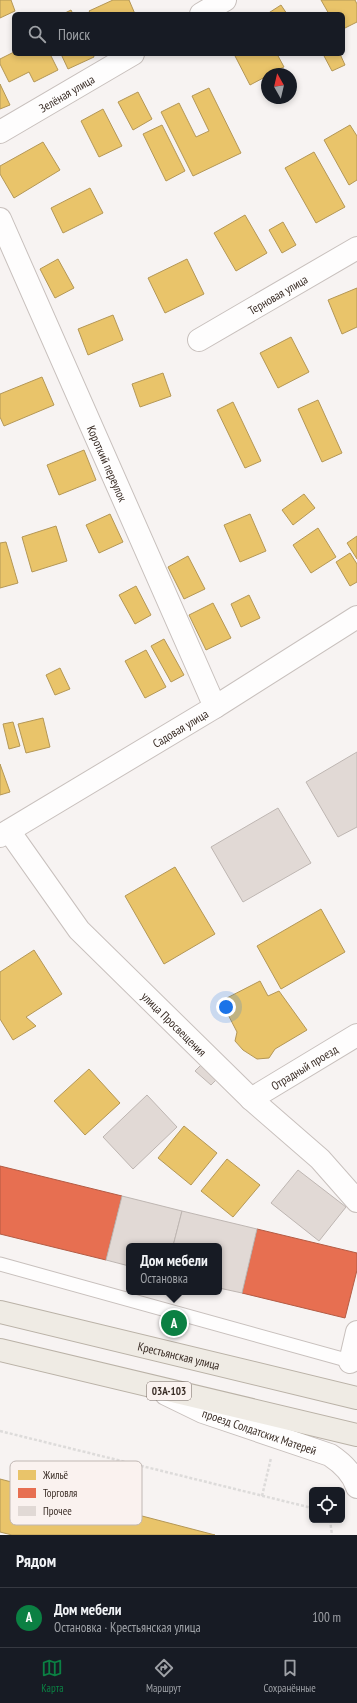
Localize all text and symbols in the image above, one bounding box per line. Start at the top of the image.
search box [12,12,345,56]
icon: search [26,23,48,45]
text: Поиск [58,25,90,44]
north arrow [261,68,297,104]
street label: Зелёная улица [36,71,97,115]
street label: Терновая улица [245,271,310,317]
street label: Короткий переулок [84,423,131,504]
street label: Садовая улица [150,705,211,750]
street label: улица Просвещения [139,988,210,1059]
your location [216,997,236,1017]
street label: Отрадный проезд [268,1041,341,1093]
popup [126,1243,222,1295]
text: Дом мебели [140,1251,208,1270]
text: Остановка [140,1270,188,1287]
pin: A [161,1308,187,1338]
street label: Крестьянская улица [136,1338,222,1372]
road number: 03А-103 [147,1382,191,1400]
street label: проезд Солдатских Матерей [201,1405,319,1458]
legend [10,1461,142,1525]
text: Жильё [42,1468,69,1482]
text: Торговля [43,1486,77,1500]
map controls [309,1487,345,1523]
button: locate [309,1487,345,1523]
text: Прочее [43,1504,72,1518]
text: Рядом [16,1550,56,1572]
text: Дом мебели [54,1600,122,1619]
text: A [26,1609,32,1626]
text: 100 m [312,1609,341,1626]
text: Остановка · Крестьянская улица [54,1619,201,1636]
tab: Карта [41,1657,64,1695]
tab: Маршрут [146,1657,181,1695]
tab: Сохранённые [263,1657,316,1695]

